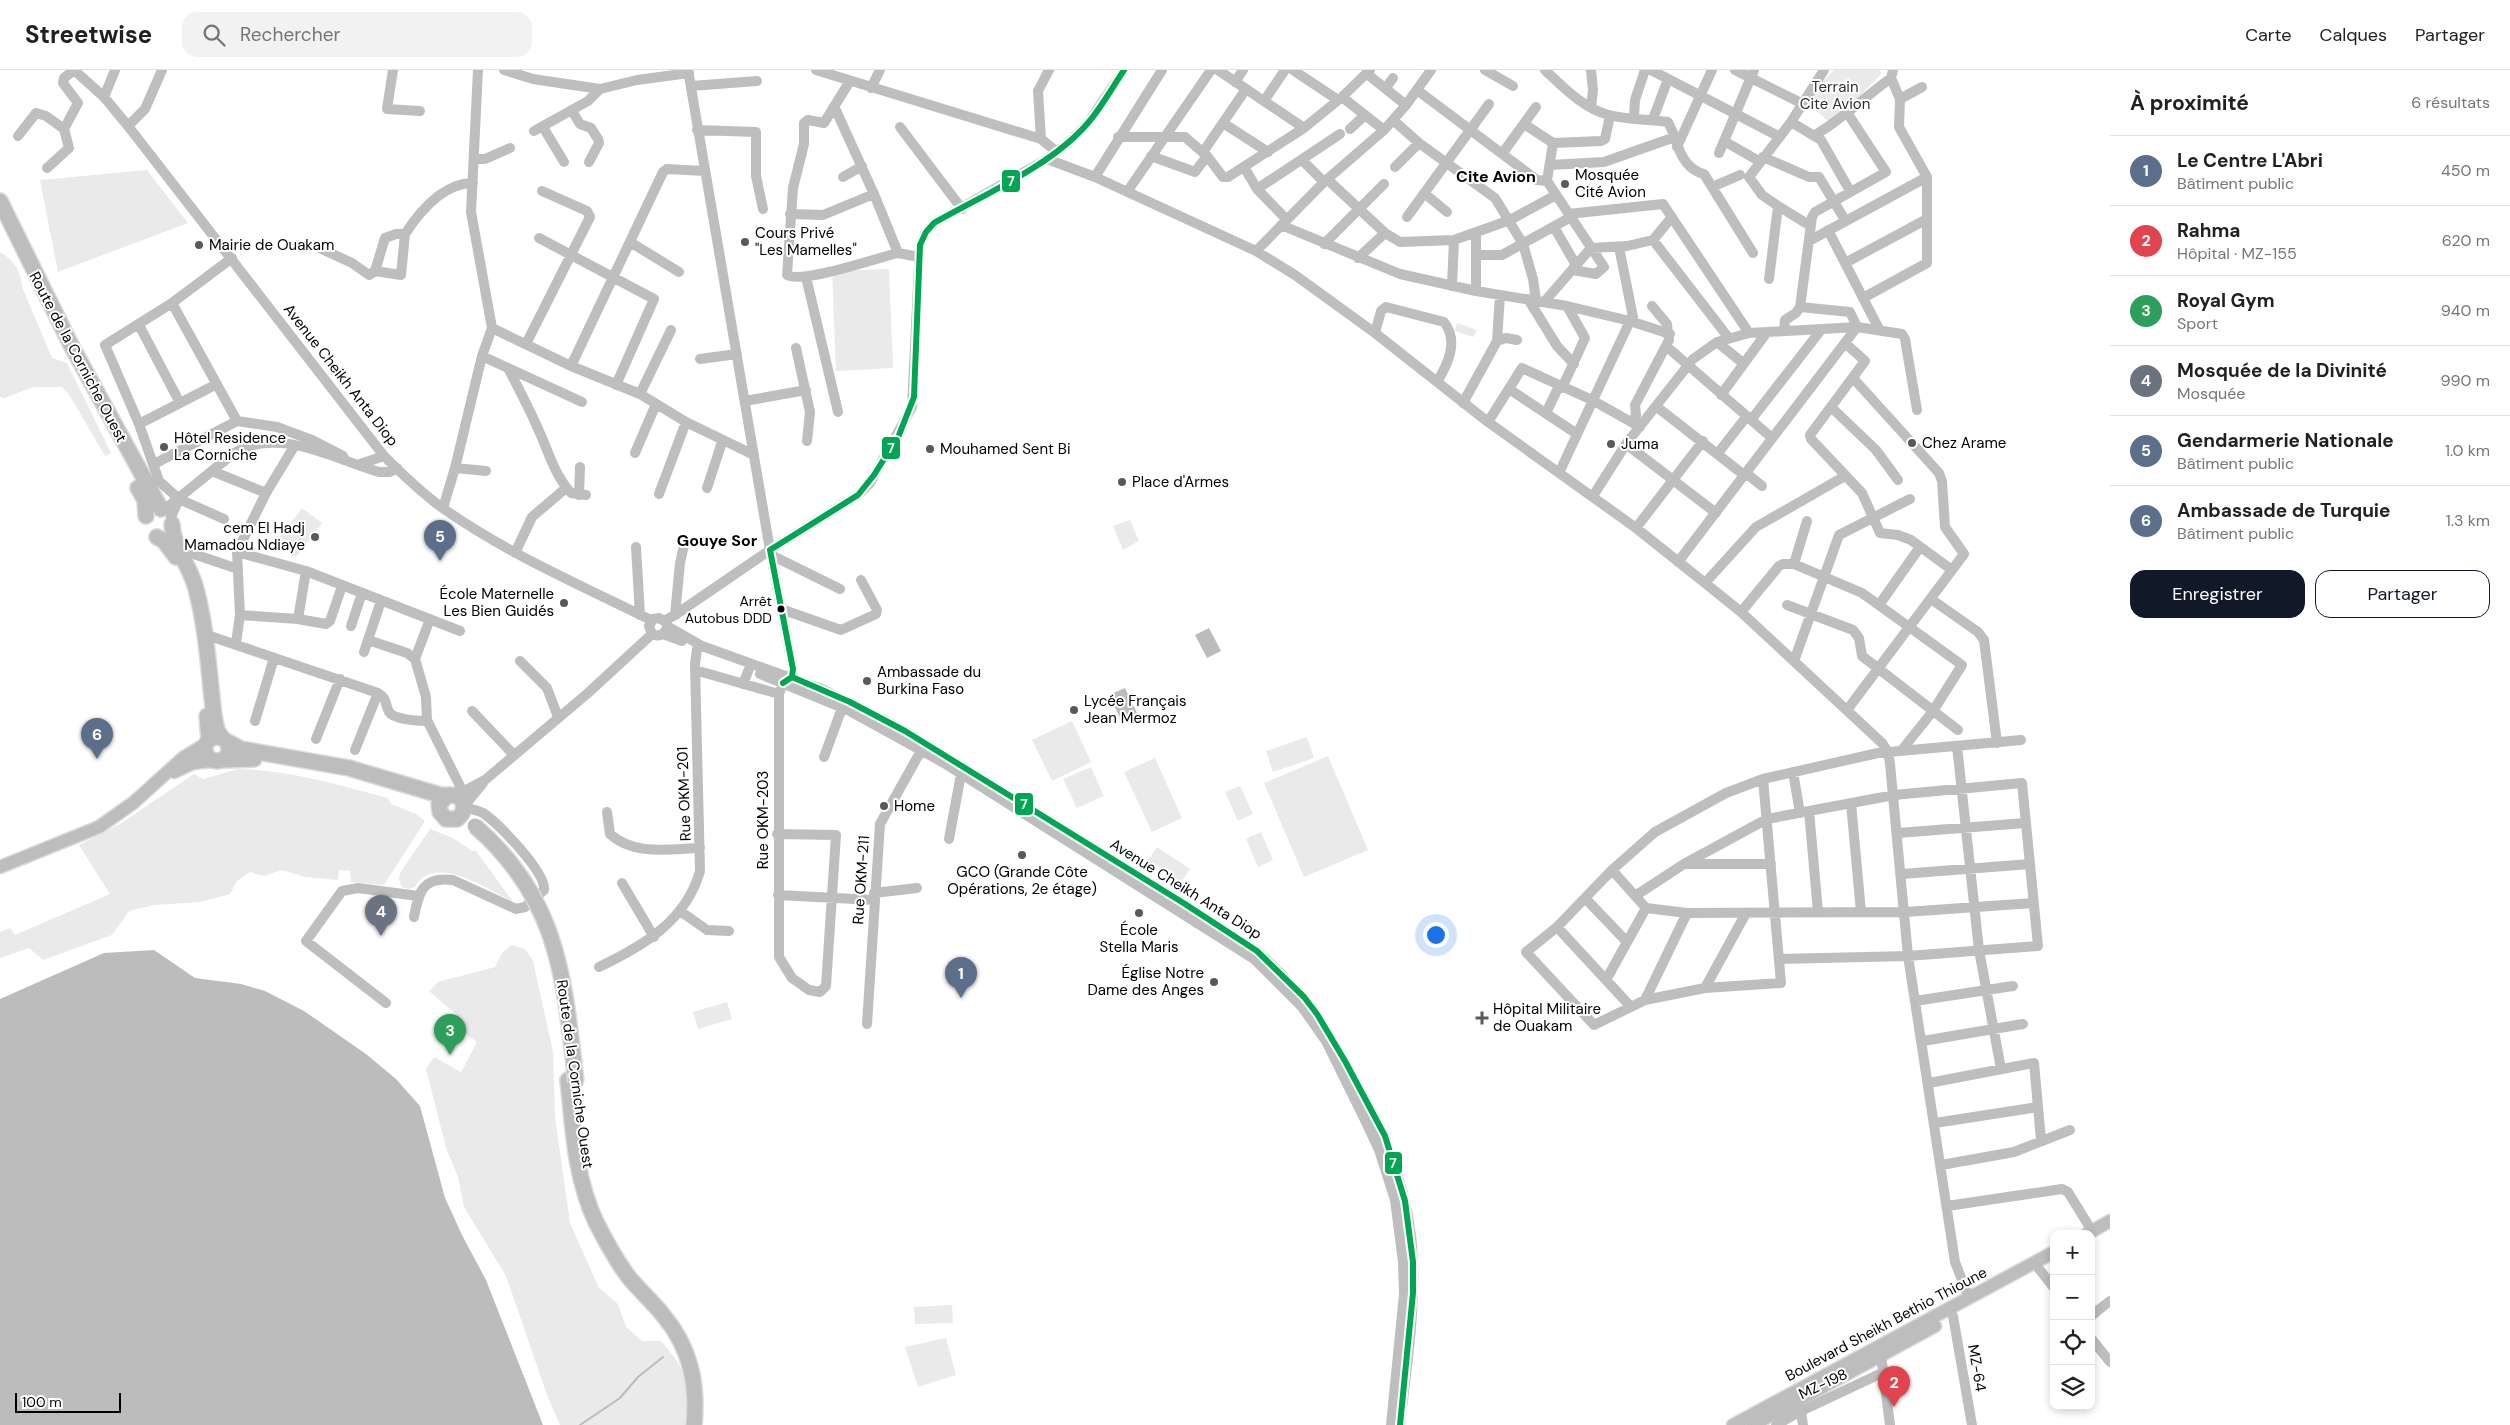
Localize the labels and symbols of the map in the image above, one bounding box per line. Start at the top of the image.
park label: Terrain Cite Avion [1800,77,1870,114]
place label: Mosquée Cité Avion [1575,165,1646,202]
district label: Cite Avion [1456,166,1536,187]
line badge: 7 [1001,169,1021,193]
text: 7 [1007,172,1015,190]
marker: Mosquée Cité Avion [1559,178,1571,190]
place label: Cours Privé "Les Mamelles" [755,223,857,260]
place label: Mairie de Ouakam [209,235,334,255]
marker: Cours Privé "Les Mamelles" [739,236,751,248]
marker: Mairie de Ouakam [193,239,205,251]
street label: Route de la Corniche Ouest [24,268,132,446]
street label: Avenue Cheikh Anta Diop [279,300,403,450]
place label: Hôtel Residence La Corniche [174,428,286,465]
place label: Chez Arame [1922,433,2006,453]
place label: Juma [1621,434,1659,454]
line badge: 7 [881,436,901,460]
marker: Chez Arame [1906,437,1918,449]
marker: Juma [1605,438,1617,450]
text: 7 [887,439,895,457]
place label: Mouhamed Sent Bi [940,439,1071,459]
marker: Hôtel Residence La Corniche [158,441,170,453]
marker: Mouhamed Sent Bi [924,443,936,455]
place label: Place d'Armes [1132,472,1229,492]
marker: Place d'Armes [1116,476,1128,488]
place label: cem El Hadj Mamadou Ndiaye [184,518,305,555]
pin: 5 [424,520,456,561]
district label: Gouye Sor [677,530,758,551]
marker: cem El Hadj Mamadou Ndiaye [309,531,321,543]
place label: École Maternelle Les Bien Guidés [440,584,554,621]
place label: Arrêt Autobus DDD [685,592,772,627]
marker: École Maternelle Les Bien Guidés [558,597,570,609]
marker: Arrêt Autobus DDD [776,604,786,614]
place label: Ambassade du Burkina Faso [877,662,981,699]
marker: Ambassade du Burkina Faso [861,675,873,687]
place label: Lycée Français Jean Mermoz [1084,691,1186,728]
marker: Lycée Français Jean Mermoz [1068,704,1080,716]
pin: 6 [81,718,113,759]
street label: Rue OKM-201 [672,746,696,842]
street label: Rue OKM-203 [753,771,773,869]
line badge: 7 [1014,792,1034,816]
text: 7 [1020,795,1028,813]
place label: Home [894,796,935,816]
marker: Home [878,800,890,812]
street label: Avenue Cheikh Anta Diop [1106,834,1266,944]
street label: Rue OKM-211 [848,835,874,925]
marker: GCO (Grande Côte Opérations, 2e étage) [1016,849,1028,861]
place label: GCO (Grande Côte Opérations, 2e étage) [947,862,1097,899]
pin: 4 [365,895,397,936]
marker: École Stella Maris [1133,907,1145,919]
place label: École Stella Maris [1099,920,1179,957]
your location [1423,922,1449,948]
pin: 1 [945,957,977,998]
place label: Église Notre Dame des Anges [1088,963,1204,1000]
marker: Église Notre Dame des Anges [1208,976,1220,988]
street label: Route de la Corniche Ouest [552,978,598,1170]
place label: Hôpital Militaire de Ouakam [1493,999,1601,1036]
marker: Hôpital Militaire de Ouakam [1475,1011,1489,1025]
pin: 3 [434,1014,466,1055]
line badge: 7 [1384,1151,1403,1175]
text: 7 [1389,1154,1397,1172]
street label: Boulevard Sheikh Bethio Thioune [1782,1262,1990,1386]
street label: MZ-64 [1963,1343,1991,1393]
street label: MZ-198 [1795,1364,1851,1404]
pin: 2 [1878,1366,1910,1407]
scale bar [15,1390,121,1413]

